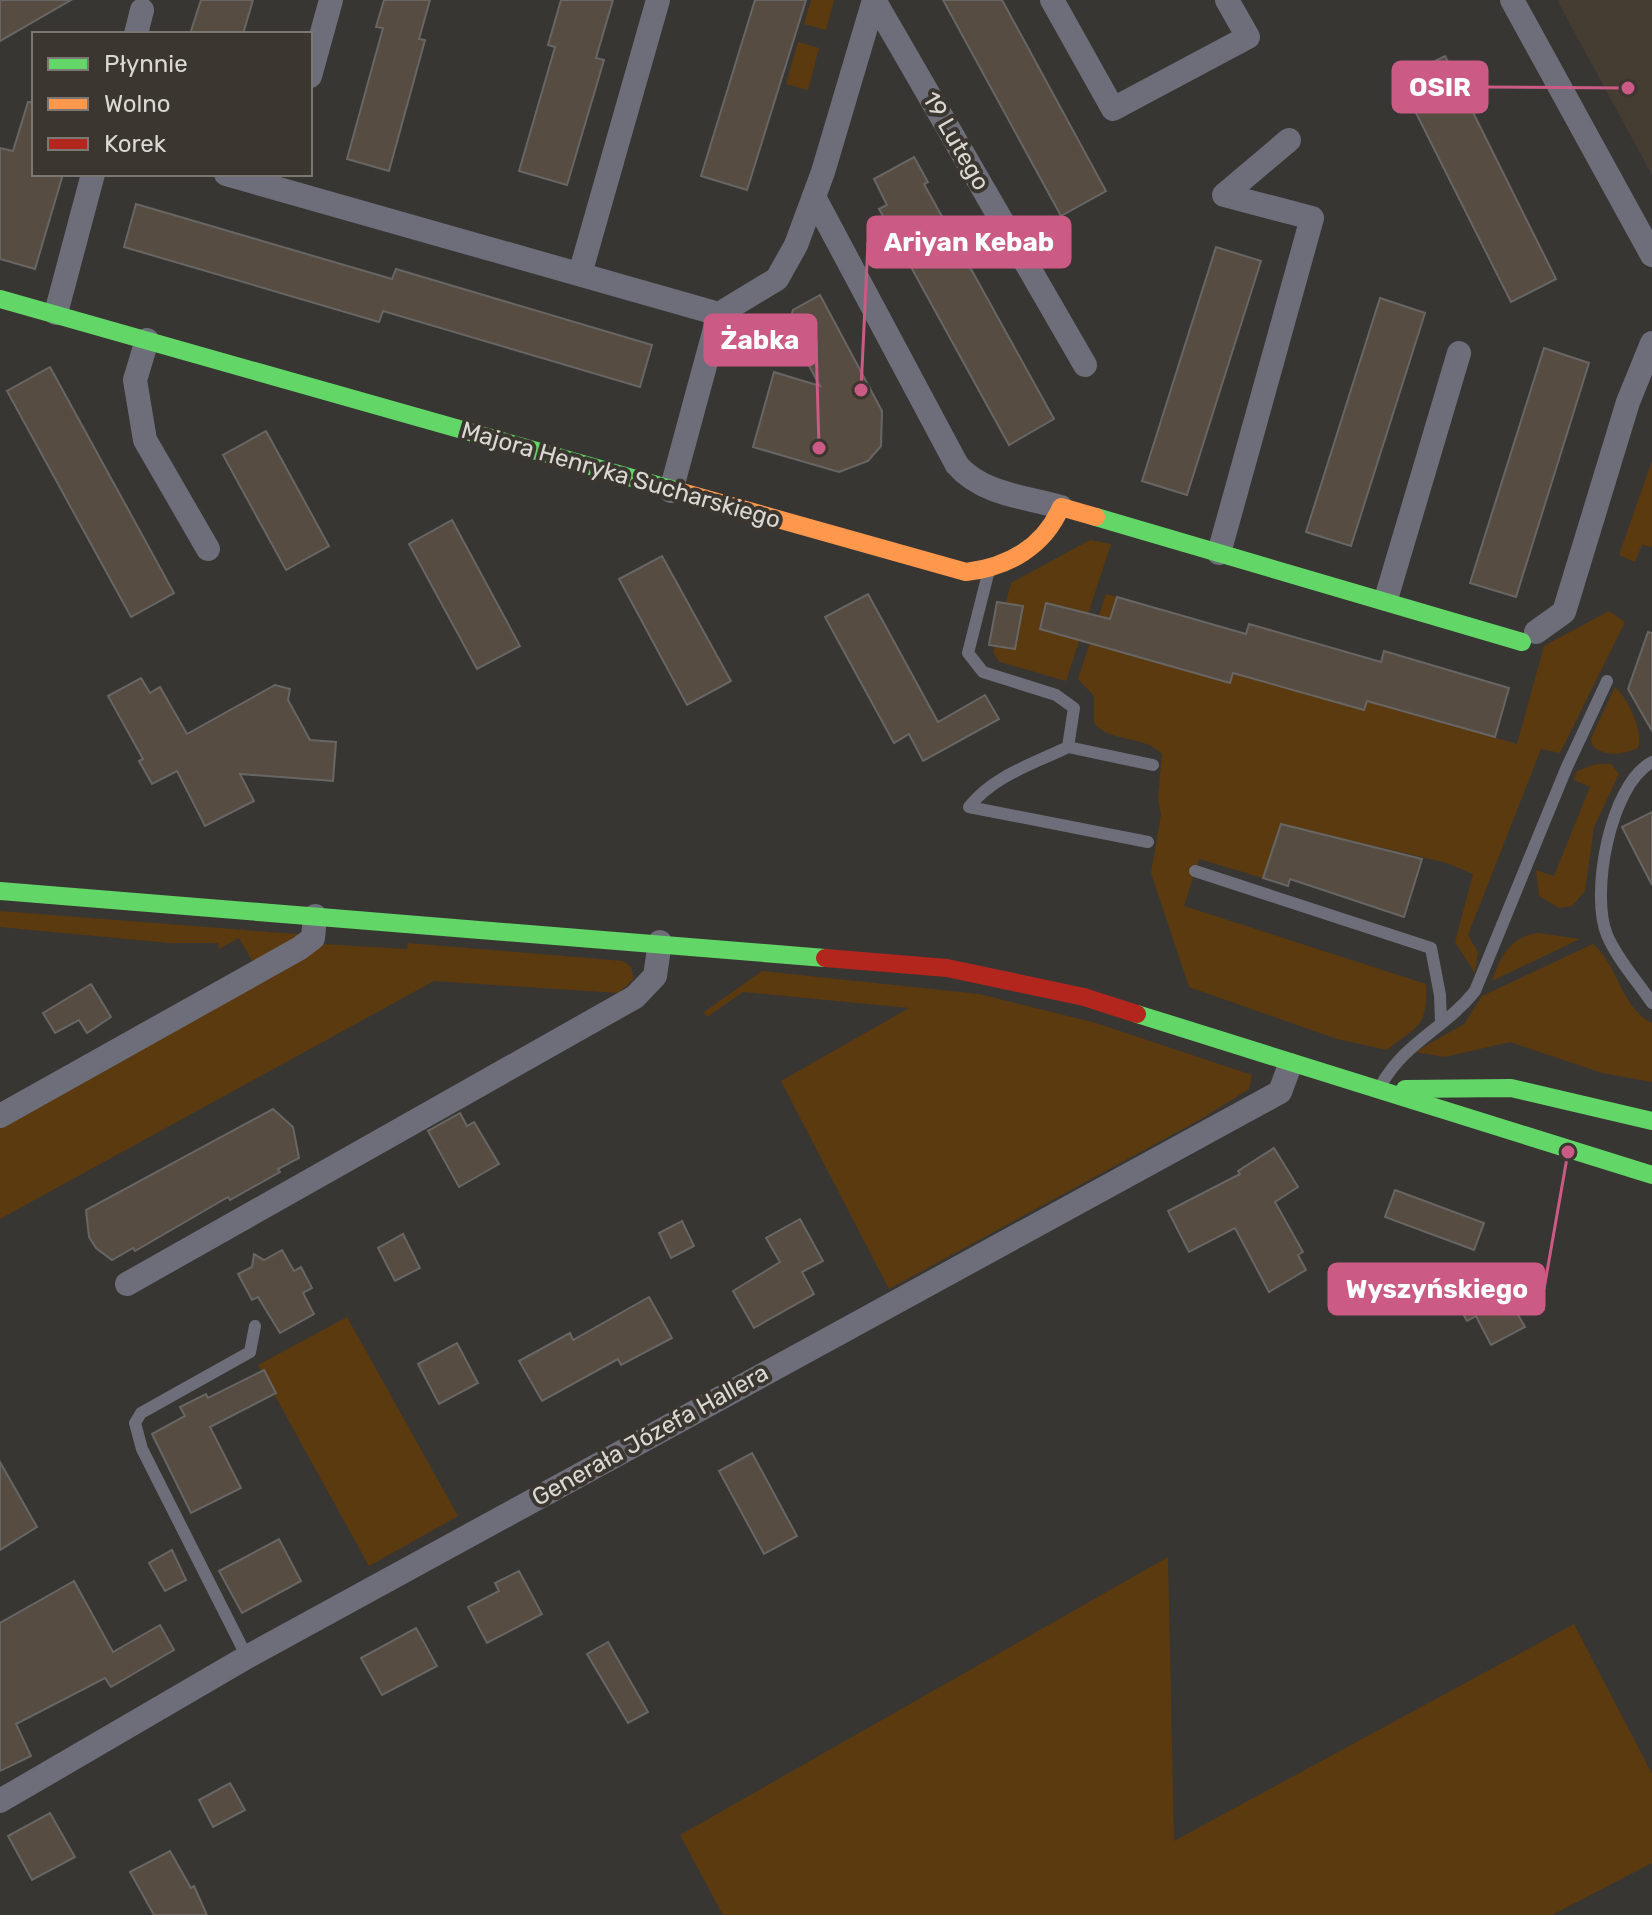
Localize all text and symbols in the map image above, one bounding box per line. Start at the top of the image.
legend [32,32,312,176]
text: Płynnie [104,50,188,78]
callout: OSIR [1393,62,1487,112]
text: OSIR [1409,72,1471,103]
street label: 19 Lutego [917,87,995,195]
text: Wolno [104,90,171,118]
text: Korek [104,130,167,158]
callout: Ariyan Kebab [868,217,1070,267]
text: Ariyan Kebab [884,227,1054,258]
callout: Żabka [705,315,816,365]
text: Żabka [721,325,799,356]
street label: Majora Henryka Sucharskiego [458,416,784,534]
callout: Wyszyńskiego [1329,1264,1544,1314]
text: Wyszyńskiego [1346,1274,1528,1305]
street label: Generała Józefa Hallera [527,1358,773,1512]

